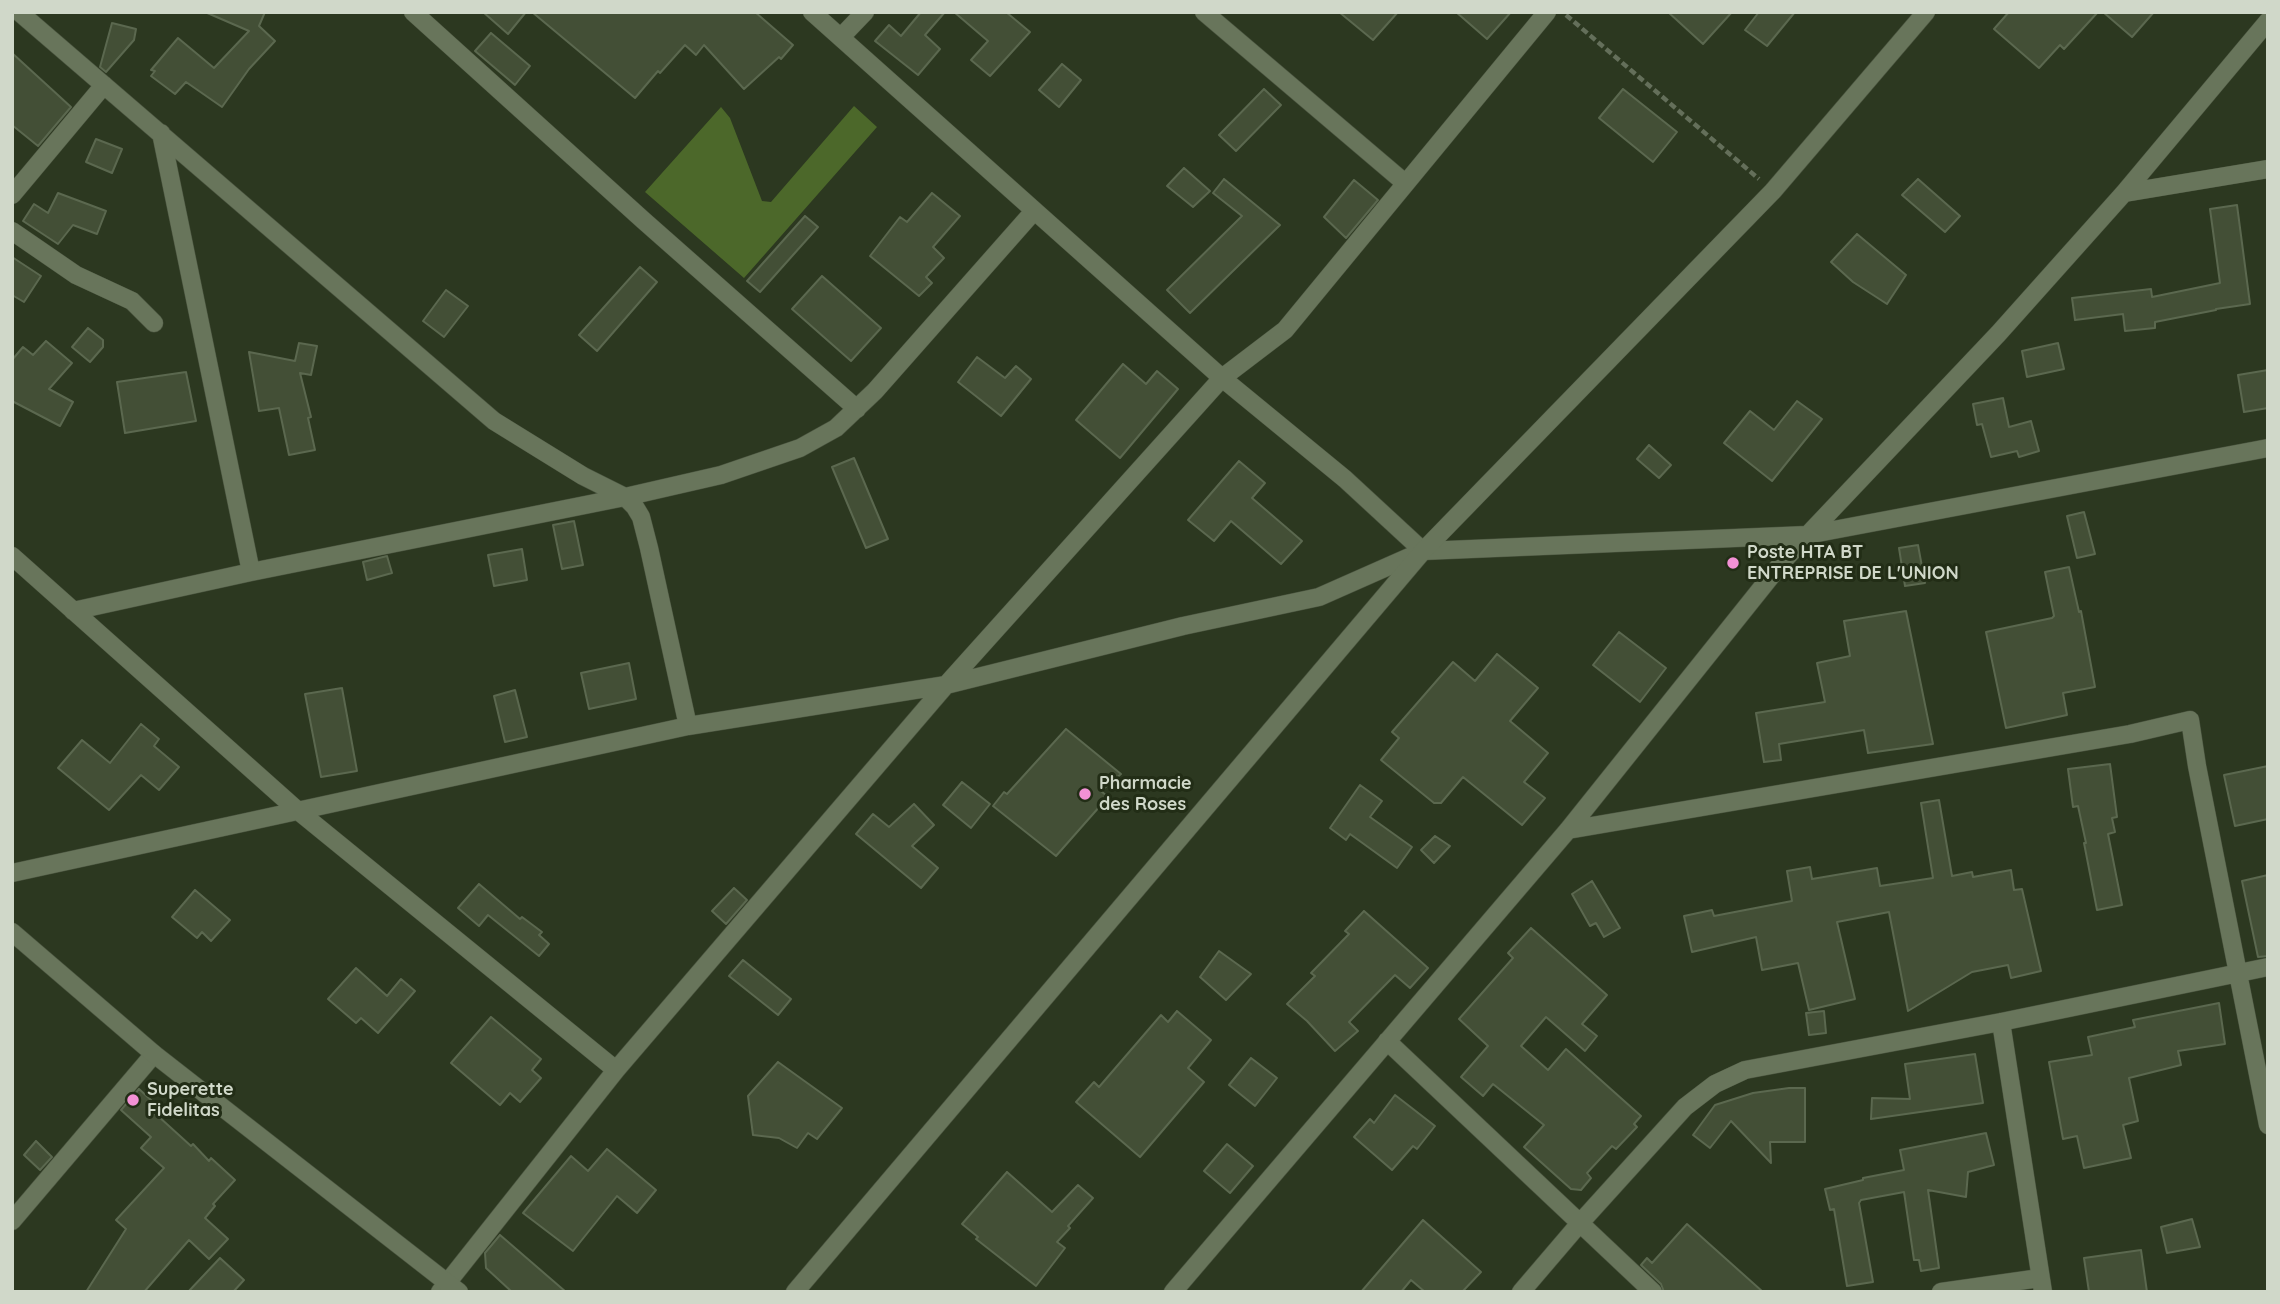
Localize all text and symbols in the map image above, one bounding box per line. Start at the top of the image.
place label: Poste HTA BT ENTREPRISE DE L'UNION [1747,542,1959,584]
marker: Poste HTA BT ENTREPRISE DE L'UNION [1725,555,1741,571]
place label: Pharmacie des Roses [1099,773,1192,816]
marker: Pharmacie des Roses [1077,786,1093,802]
place label: Superette Fidelitas [147,1079,234,1122]
marker: Superette Fidelitas [125,1092,141,1108]

